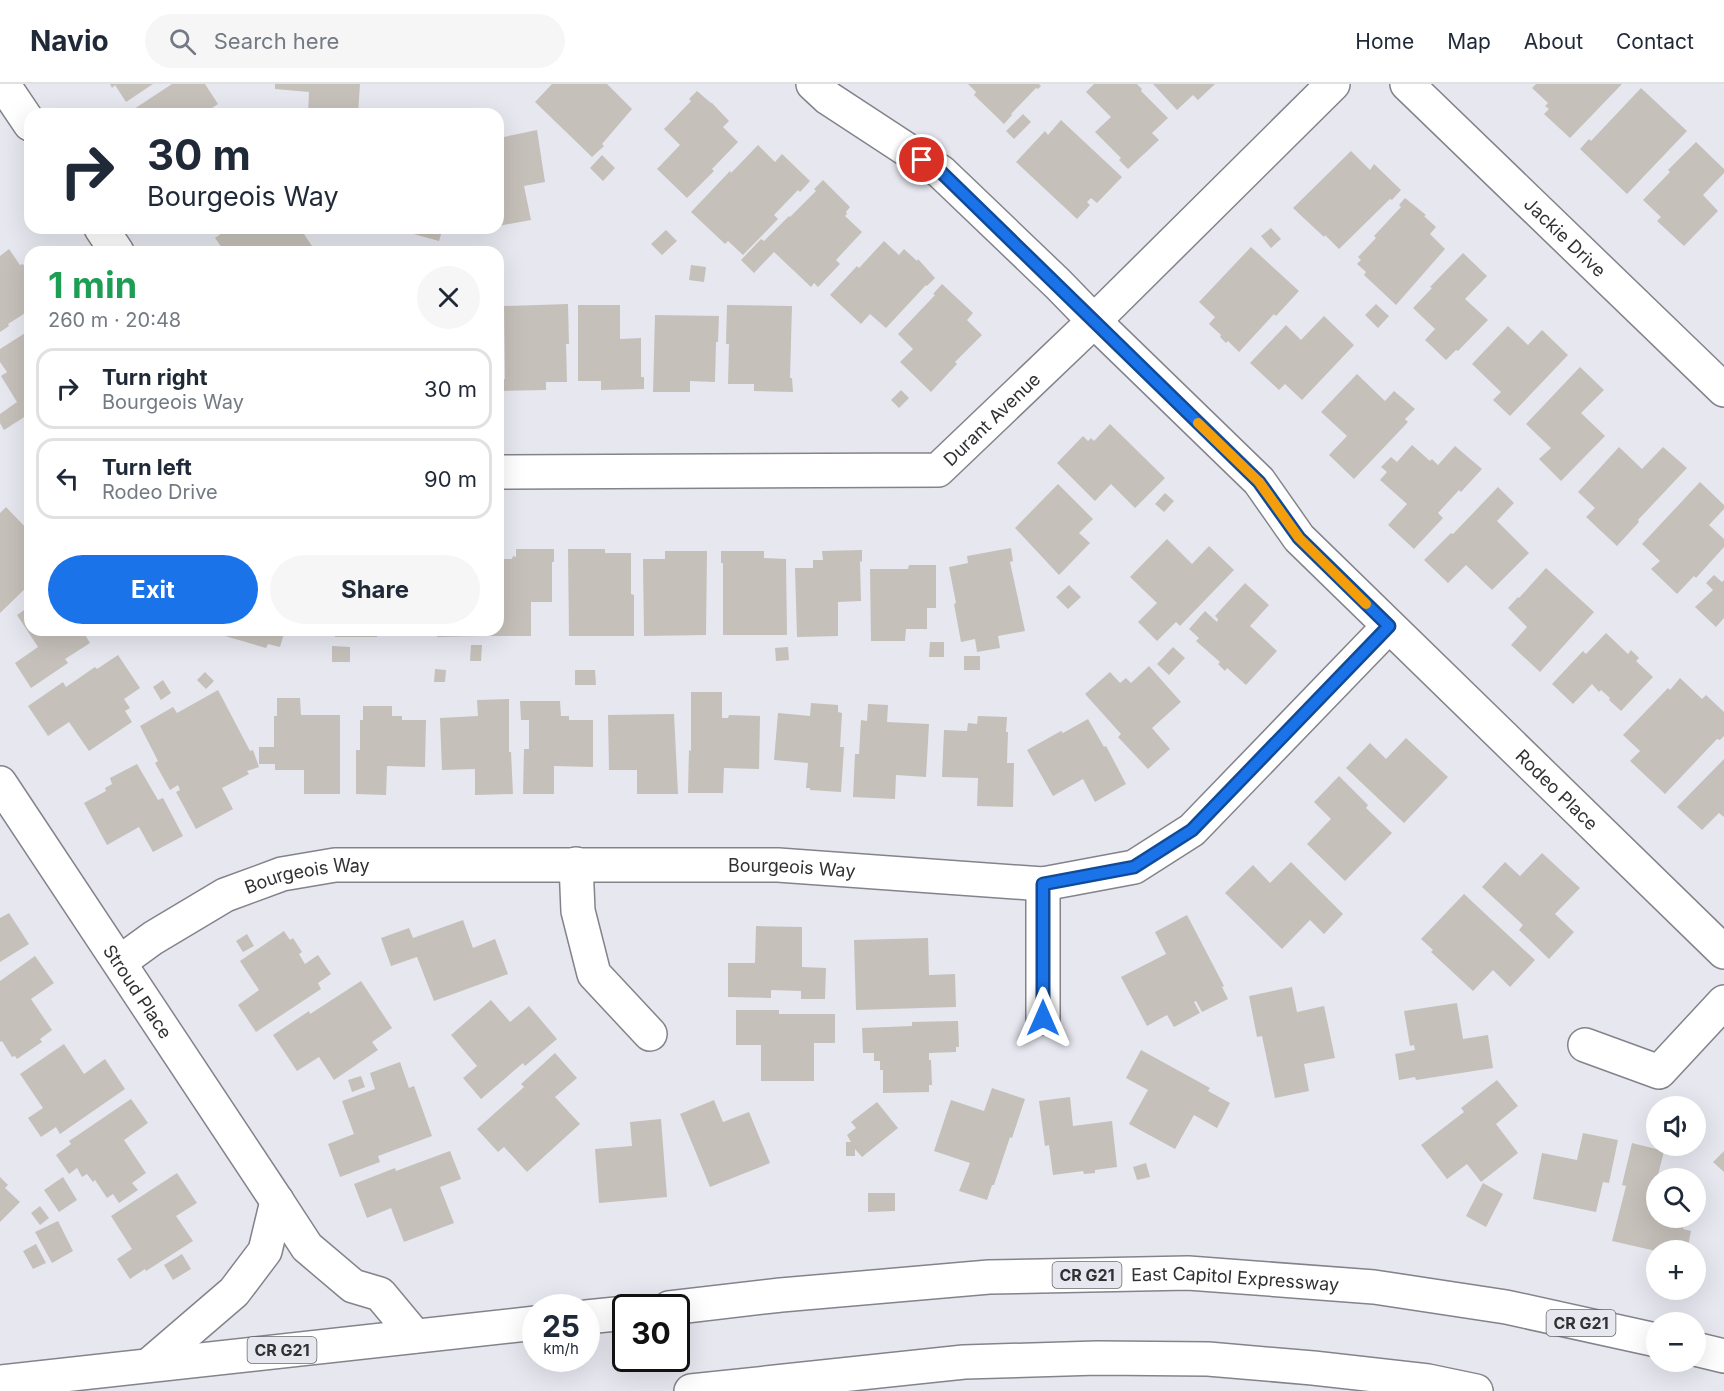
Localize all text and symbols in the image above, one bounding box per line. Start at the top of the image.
search box [145,14,565,68]
text: Navio [30,24,109,58]
icon: search [166,25,199,58]
text: Search here [214,28,339,54]
text: Home [1355,29,1414,54]
text: Map [1447,29,1491,54]
text: About [1524,29,1583,54]
text: Contact [1616,29,1694,54]
text: 30 m [147,129,251,180]
icon: right [48,132,126,210]
pin [896,134,947,185]
icon: arrive [905,143,938,176]
text: Bourgeois Way [147,180,339,213]
street label: Jackie Drive [1520,193,1610,281]
text: 1 min [48,263,137,307]
button: close [417,266,480,329]
text: 260 m · 20:48 [48,308,181,332]
text: Turn right [102,364,208,390]
street label: Durant Avenue [939,368,1044,470]
icon: right [51,372,84,405]
text: 30 m [424,376,477,402]
text: Bourgeois Way [102,390,244,414]
text: Turn left [102,454,192,480]
icon: left [51,462,84,495]
text: 90 m [424,466,477,492]
text: Rodeo Drive [102,480,218,504]
button: Exit [48,555,258,624]
button: Share [270,555,480,624]
street label: Rodeo Place [1512,745,1603,834]
street label: Bourgeois Way [241,855,370,897]
street label: Bourgeois Way [728,855,856,881]
street label: Stroud Place [99,940,177,1042]
position arrow [1011,986,1075,1050]
map controls [1646,1096,1706,1372]
button: sound [1646,1096,1706,1156]
button: search [1646,1168,1706,1228]
button: + [1646,1240,1706,1300]
road number: CR G21 [1052,1262,1122,1288]
street label: East Capitol Expressway [1131,1262,1340,1295]
speed limit sign: 30 [612,1294,690,1372]
text: 25 [542,1308,580,1344]
road number: CR G21 [1546,1310,1616,1336]
button: − [1646,1312,1706,1372]
road number: CR G21 [248,1337,316,1363]
text: km/h [543,1339,579,1358]

